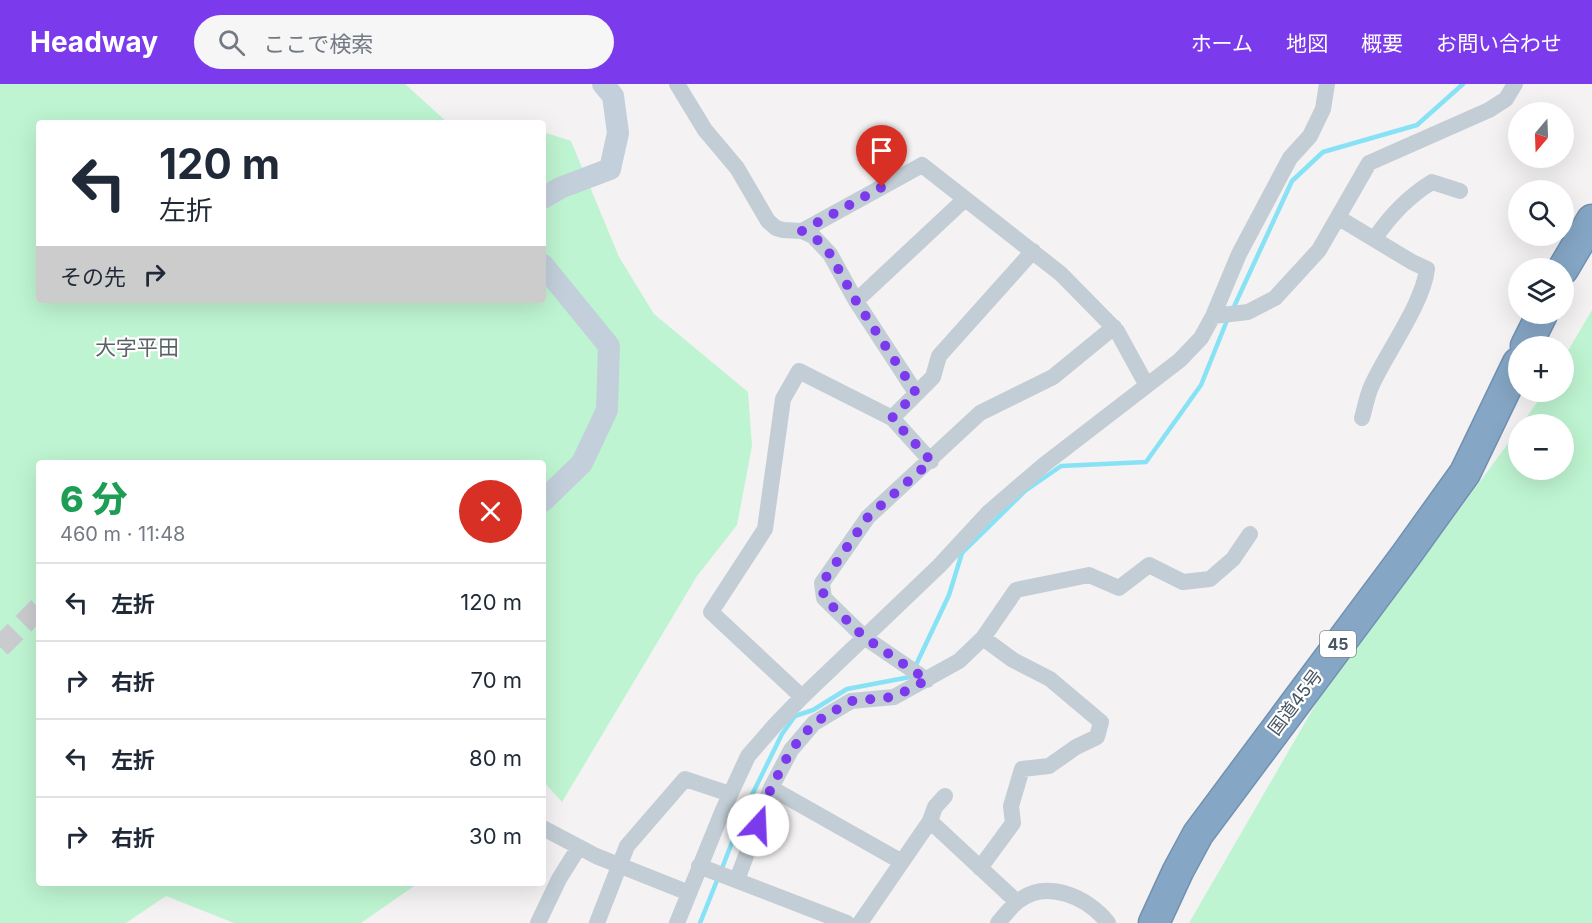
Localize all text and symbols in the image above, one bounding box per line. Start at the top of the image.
search box [194,15,614,69]
text: Headway [30,25,158,59]
icon: search [215,26,248,59]
text: ここで検索 [263,31,373,57]
text: ホーム [1191,31,1253,56]
text: 地図 [1286,31,1328,56]
text: 概要 [1361,31,1403,56]
text: お問い合わせ [1436,31,1562,56]
north arrow [1508,102,1574,168]
map controls [1508,102,1574,480]
pin [856,125,907,187]
icon: arrive [865,134,898,167]
text: 120 m [159,138,280,189]
icon: left [60,144,138,222]
button: search [1508,180,1574,246]
text: 左折 [159,194,213,227]
icon: right [138,258,171,291]
button: layers [1508,258,1574,324]
text: その先 [60,264,126,290]
district label: 大字平田 [95,335,179,360]
button: + [1508,336,1574,402]
button: − [1508,414,1574,480]
text: 6 分 [60,477,128,521]
button: close [459,480,522,543]
text: 460 m · 11:48 [60,522,185,546]
icon: left [60,586,93,619]
text: 120 m [460,589,522,615]
text: 左折 [111,591,155,617]
road number: 45 [1320,631,1356,657]
icon: right [60,664,93,697]
street label: 国道45号 [1264,665,1326,739]
text: 70 m [471,667,522,693]
text: 右折 [111,669,155,695]
icon: left [60,742,93,775]
text: 80 m [469,745,522,771]
text: 左折 [111,747,155,773]
position arrow [726,793,790,857]
icon: right [60,820,93,853]
text: 30 m [469,823,522,849]
text: 右折 [111,825,155,851]

